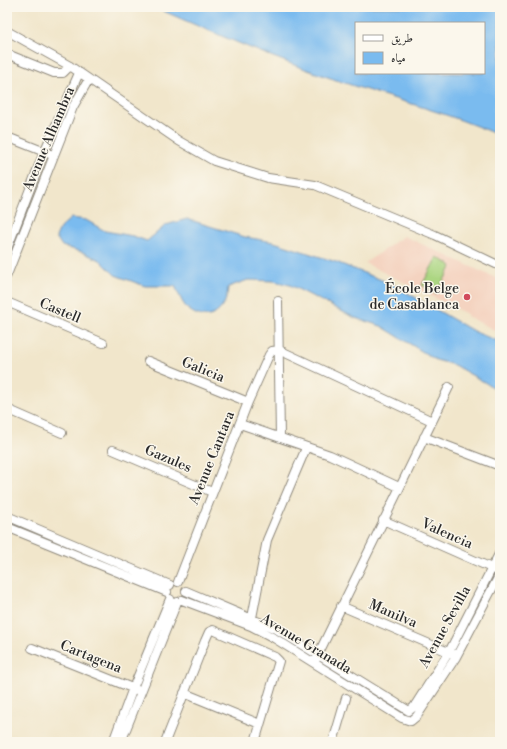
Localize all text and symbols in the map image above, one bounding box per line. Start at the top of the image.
legend [355,22,485,74]
text: طريق [391,31,413,46]
text: مياه [391,51,406,66]
street label: Avenue Alhambra [19,83,79,195]
place label: École Belge de Casablanca [369,278,460,314]
marker: École Belge de Casablanca [462,292,472,302]
street label: Castell [37,294,83,328]
street label: Galicia [179,353,228,387]
street label: Avenue Cantara [185,408,239,508]
street label: Gazules [142,441,194,477]
street label: Valencia [418,514,476,554]
street label: Avenue Sevilla [415,582,475,672]
street label: Manilva [366,596,421,633]
street label: Avenue Granada [256,609,356,679]
street label: Cartagena [57,636,125,678]

